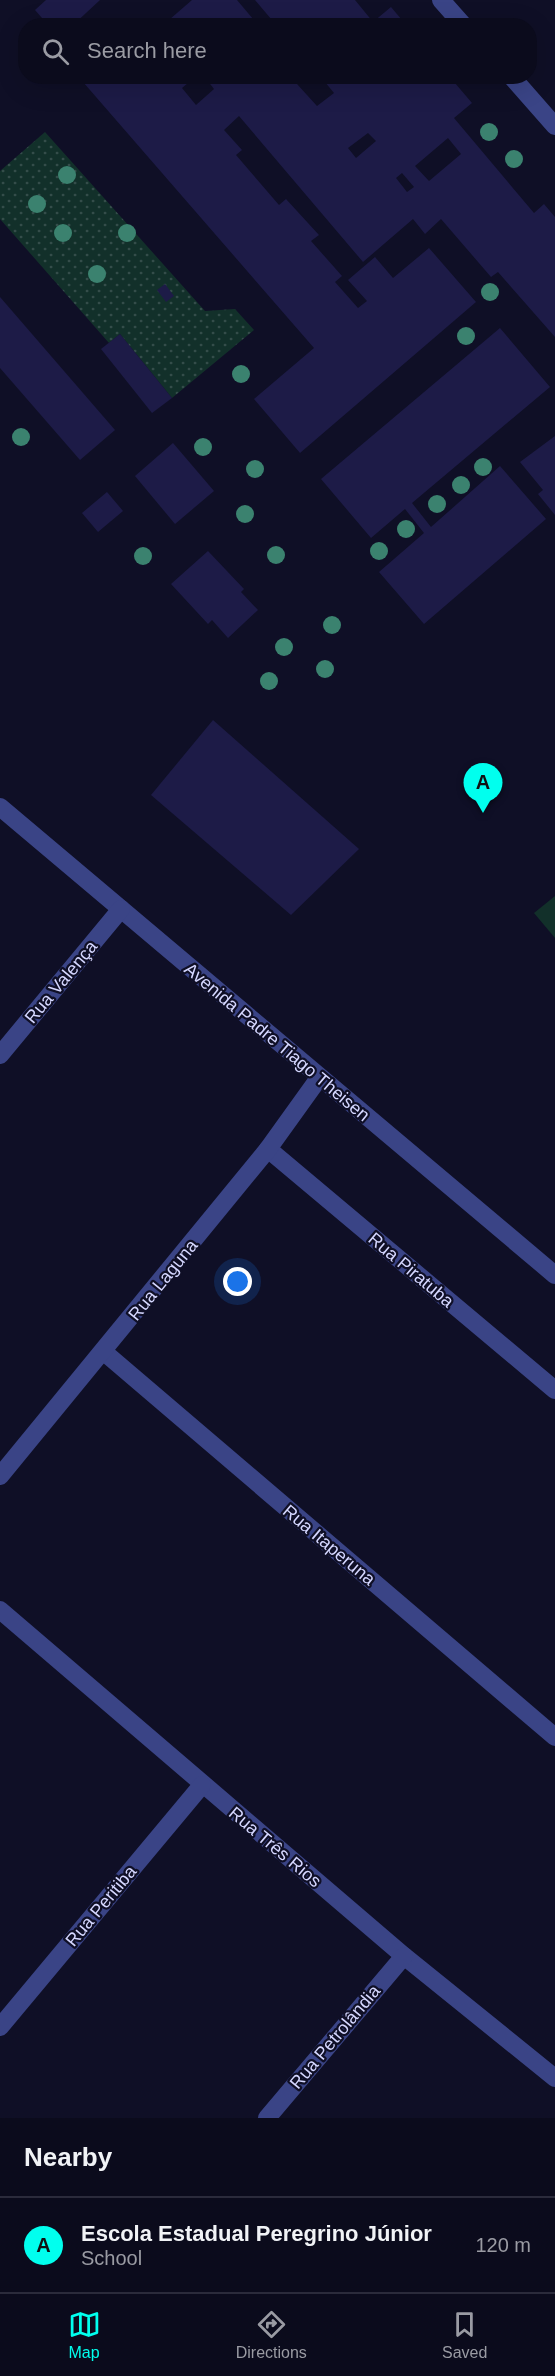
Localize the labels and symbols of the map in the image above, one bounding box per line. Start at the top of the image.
pin: A [464,764,502,813]
street label: Rua Valença [21,936,102,1027]
street label: Avenida Padre Tiago Theisen [180,959,374,1125]
street label: Rua Piratuba [364,1229,458,1312]
street label: Rua Laguna [124,1235,202,1324]
your location [223,1267,252,1296]
street label: Rua Itaperuna [279,1501,380,1590]
street label: Rua Três Rios [225,1803,325,1891]
street label: Rua Peritiba [62,1861,141,1950]
street label: Rua Petrolândia [286,1980,385,2093]

